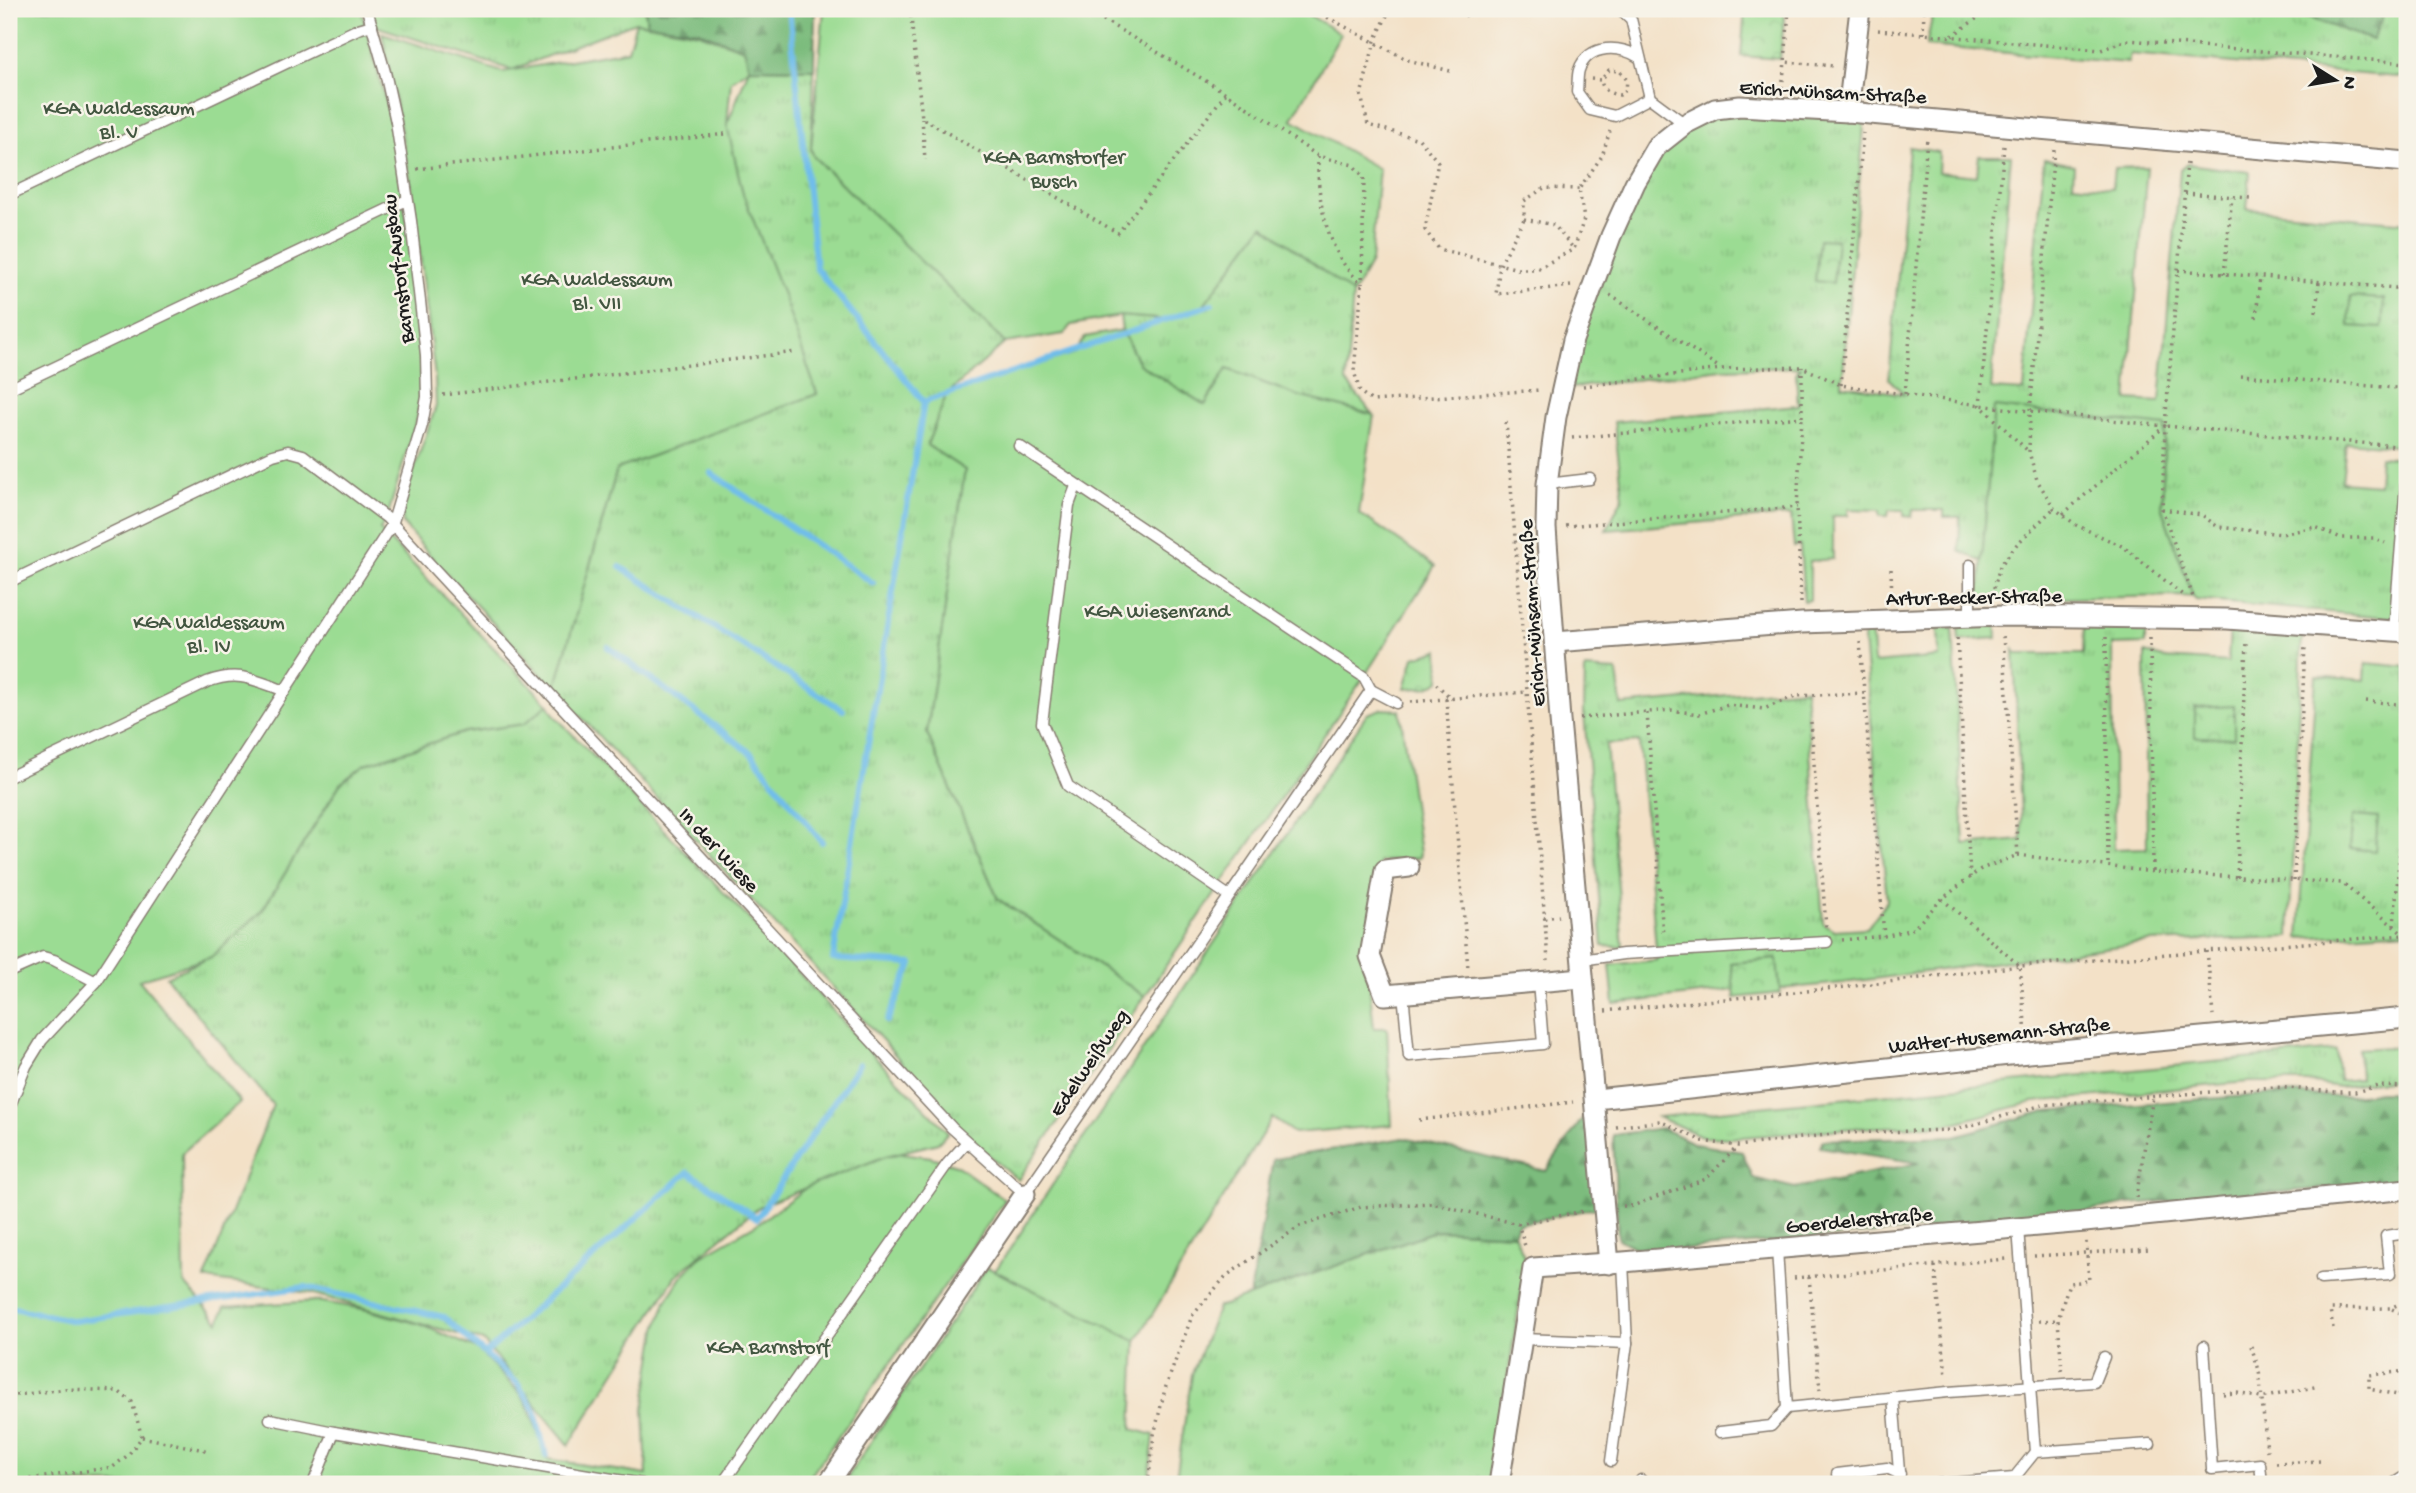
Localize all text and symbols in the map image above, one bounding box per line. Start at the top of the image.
north arrow [2300,46,2370,116]
text: N [2336,74,2361,91]
street label: Erich-Mühsam-Straße [1738,77,1928,112]
park label: KGA Waldessaum Bl. V [43,98,195,147]
park label: KGA Barnstorfer Busch [983,147,1126,196]
street label: Barnstorf-Ausbau [379,192,422,346]
park label: KGA Waldessaum Bl. VII [521,269,673,318]
street label: Erich-Mühsam-Straße [1515,517,1554,707]
street label: Artur-Becker-Straße [1886,585,2064,614]
park label: KGA Wiesenrand [1084,601,1231,626]
park label: KGA Waldessaum Bl. IV [133,612,285,661]
street label: In der Wiese [672,804,764,900]
street label: Edelweißweg [1046,1005,1136,1122]
street label: Walter-Husemann-Straße [1888,1013,2112,1062]
street label: Goerdelerstraße [1785,1204,1935,1241]
park label: KGA Barnstorf [706,1337,831,1362]

